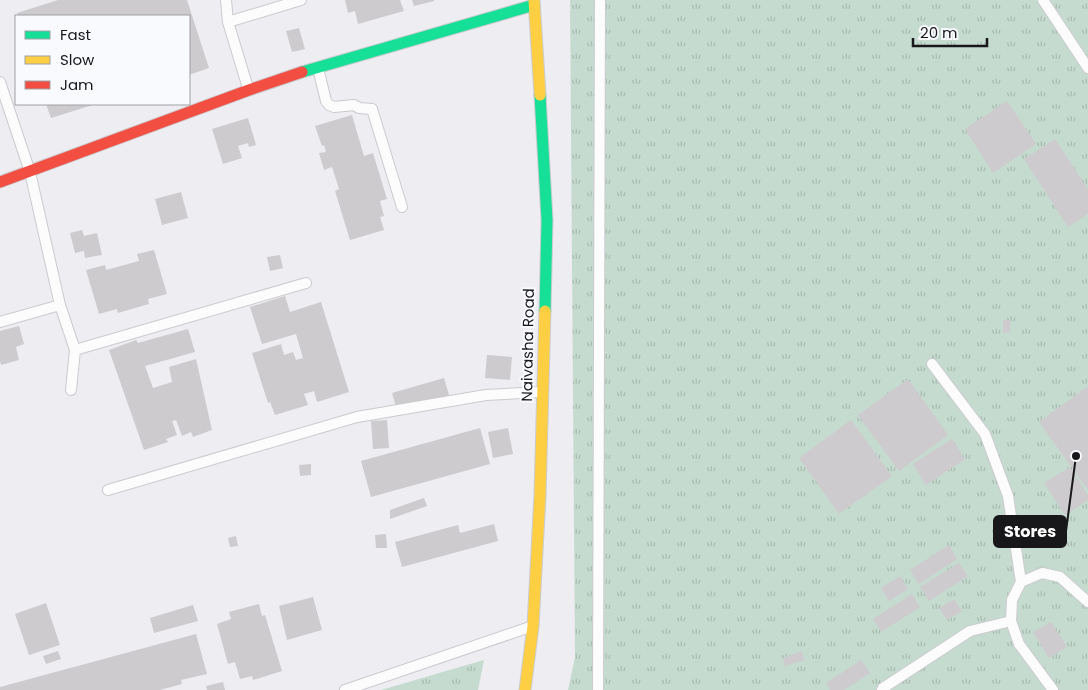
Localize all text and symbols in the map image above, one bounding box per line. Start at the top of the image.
legend [15,15,190,105]
scale bar [913,15,987,47]
text: 20 m [920,22,958,43]
text: Fast [60,24,91,45]
text: Slow [60,49,95,70]
text: Jam [60,74,94,95]
street label: Naivasha Road [516,288,539,402]
callout: Stores [994,516,1066,547]
text: Stores [1004,520,1056,543]

